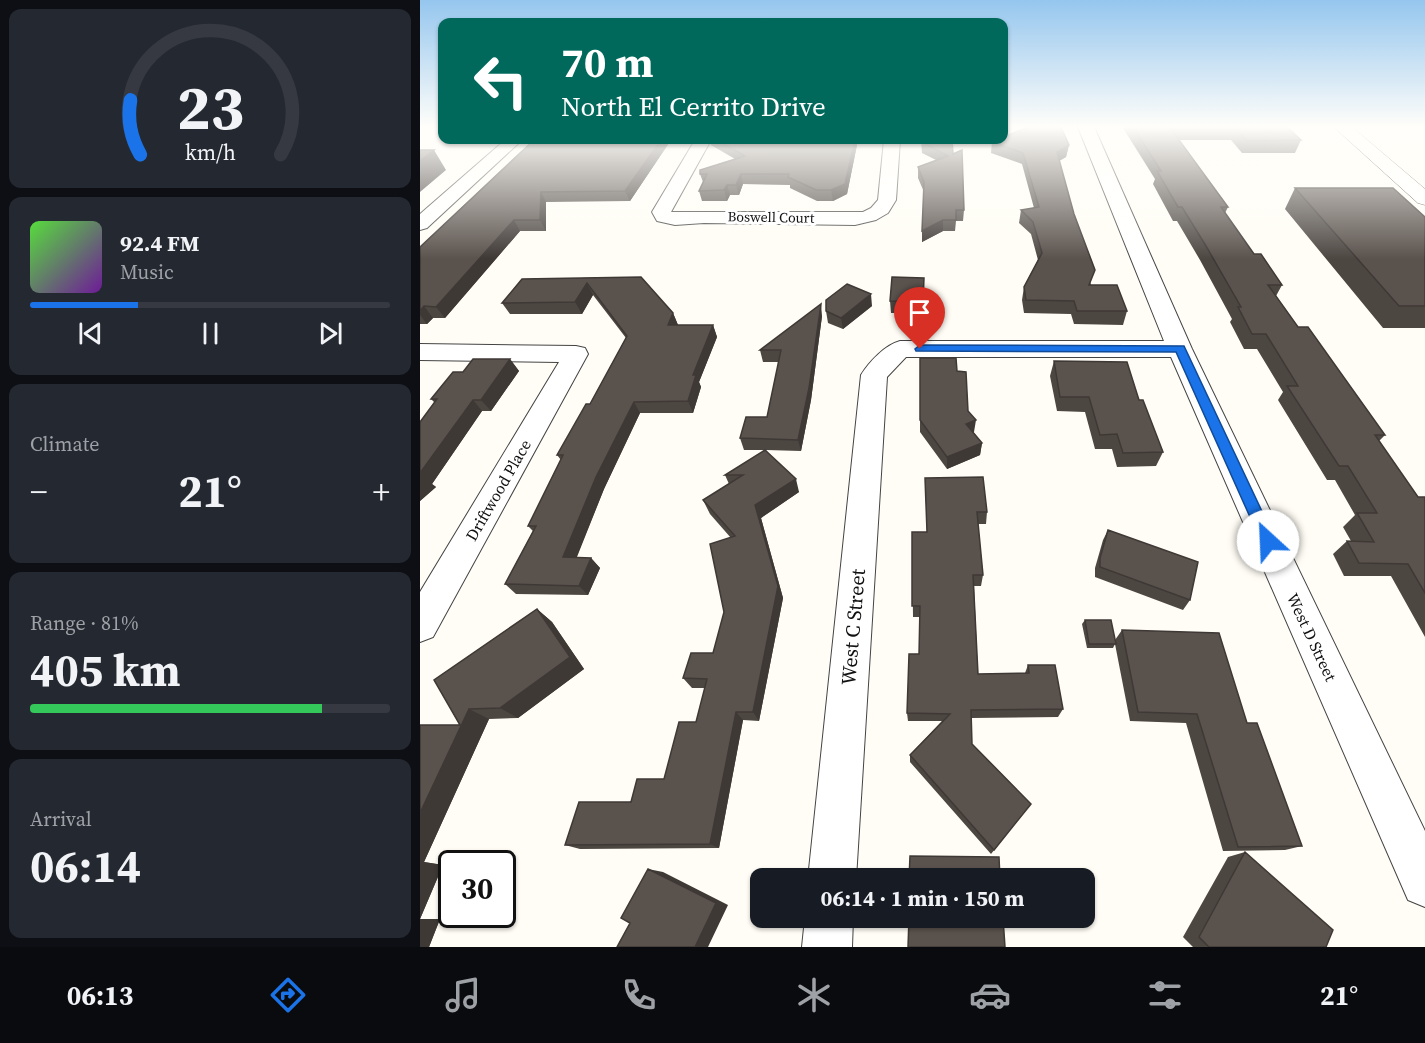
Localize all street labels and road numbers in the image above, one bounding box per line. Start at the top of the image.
street label: Boswell Court [727,206,815,228]
street label: Driftwood Place [460,435,536,545]
street label: West C Street [834,567,872,686]
street label: West D Street [1282,589,1342,685]

